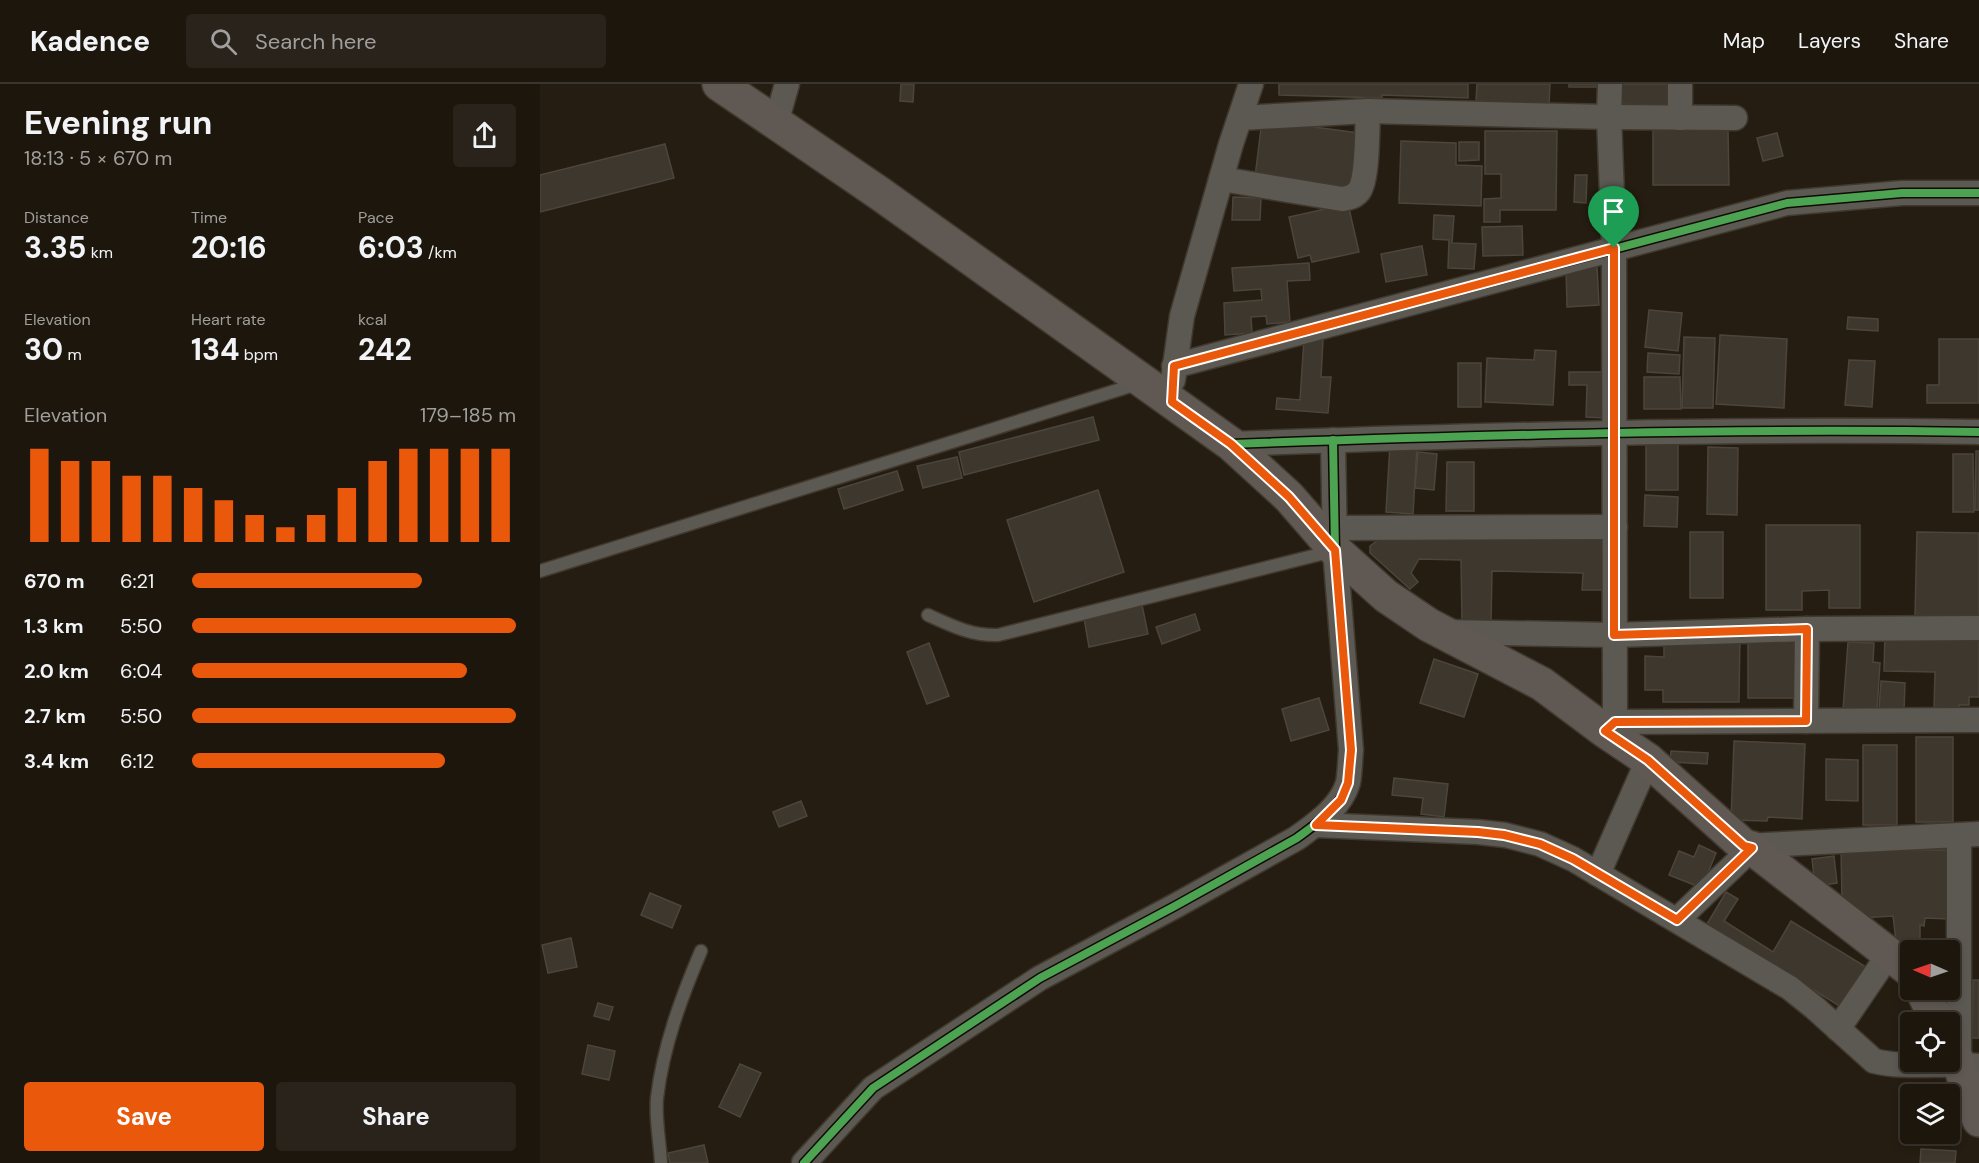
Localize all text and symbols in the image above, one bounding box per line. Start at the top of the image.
search box [186,14,606,68]
text: Kadence [30,23,150,60]
icon: search [207,25,240,58]
text: Search here [255,27,376,56]
text: Map [1723,27,1765,55]
text: Layers [1798,27,1861,55]
text: Share [1894,27,1949,55]
text: Evening run [24,101,212,144]
button: share [453,104,516,167]
text: 18:13 · 5 × 670 m [24,145,172,171]
pin [1588,186,1639,248]
icon: arrive [1597,195,1630,228]
text: Distance [24,207,89,228]
text: Time [191,207,227,228]
text: Pace [358,207,394,228]
text: 3.35 [24,228,86,267]
text: 20:16 [191,228,267,267]
text: 6:03 [358,228,424,267]
text: km [86,242,113,263]
text: /km [424,242,457,263]
text: Elevation [24,309,91,330]
text: Heart rate [191,309,266,330]
text: kcal [358,309,387,330]
text: 30 [24,330,63,369]
text: 134 [191,330,240,369]
text: 242 [358,330,412,369]
text: m [63,344,82,365]
text: bpm [240,344,278,365]
text: Elevation [24,402,107,428]
text: 179–185 m [420,402,516,428]
text: 670 m [24,568,85,594]
text: 6:21 [120,568,154,594]
text: 1.3 km [24,613,83,639]
text: 5:50 [120,613,162,639]
text: 2.0 km [24,658,89,684]
text: 6:04 [120,658,162,684]
text: 2.7 km [24,703,86,729]
text: 5:50 [120,703,162,729]
text: 3.4 km [24,748,89,774]
text: 6:12 [120,748,154,774]
north arrow [1900,940,1960,1000]
map controls [1900,940,1960,1144]
button: locate [1900,1012,1960,1072]
button: Save [24,1082,264,1151]
button: Share [276,1082,516,1151]
button: layers [1900,1084,1960,1144]

